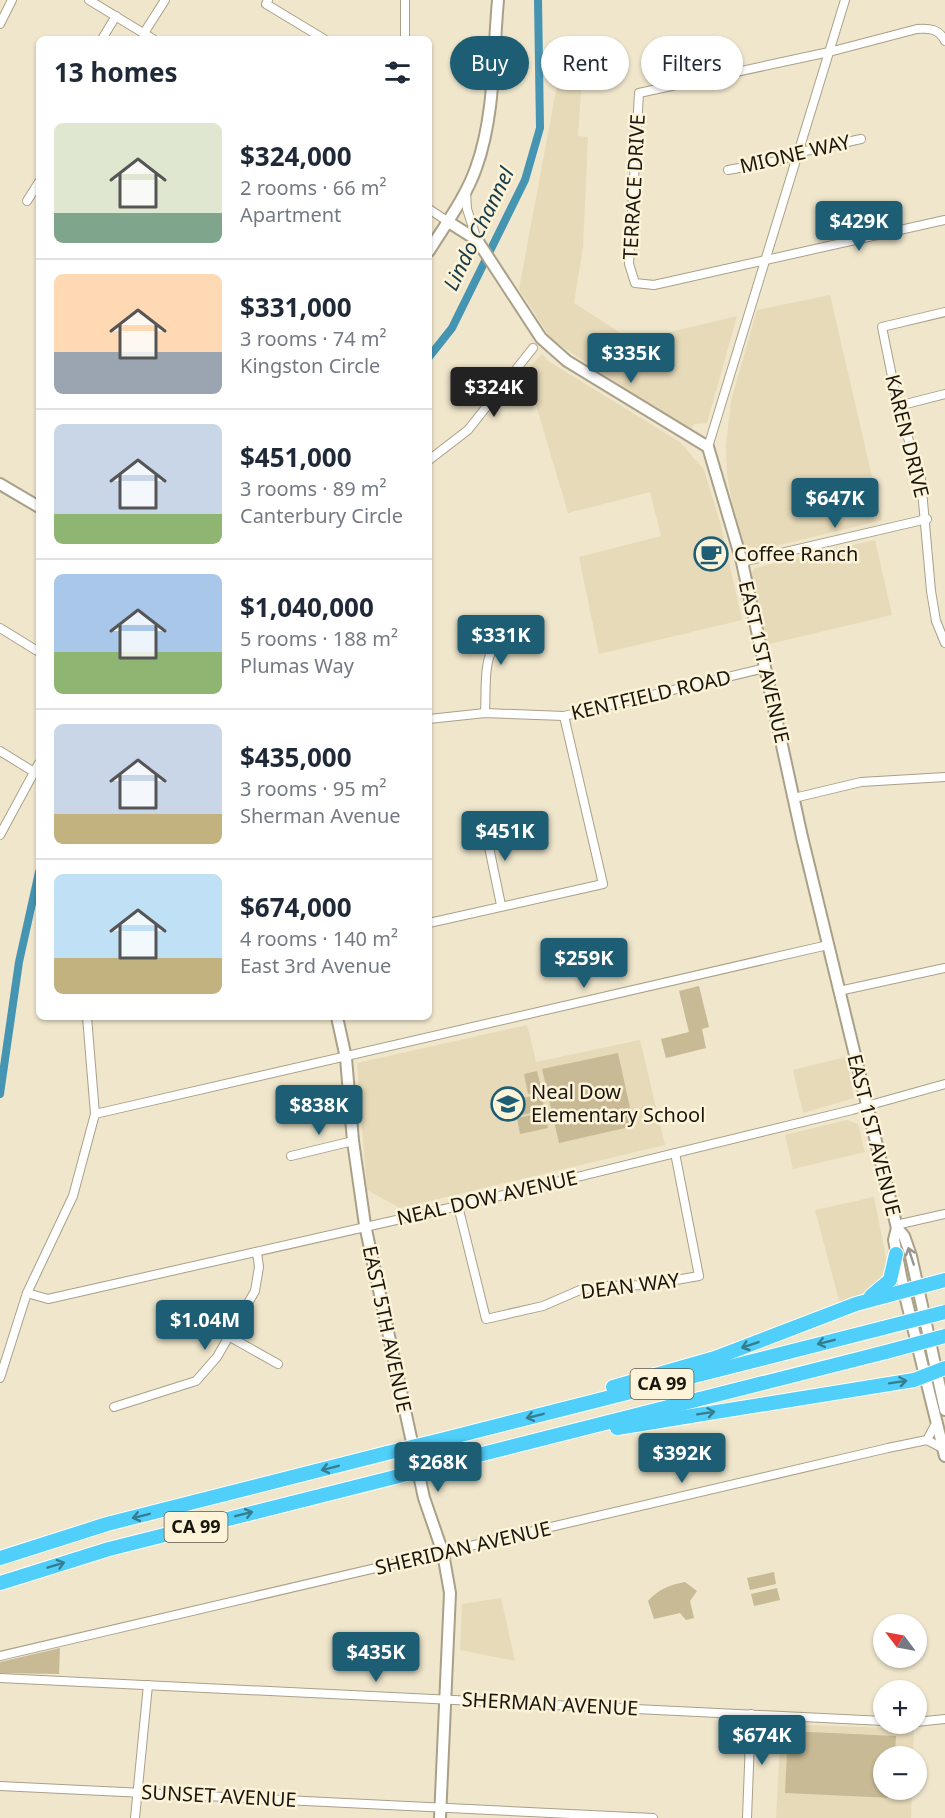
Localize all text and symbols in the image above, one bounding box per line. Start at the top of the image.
chip: Buy [450,36,529,90]
chip: Rent [541,36,629,90]
chip: Filters [641,36,743,90]
text: 13 homes [54,54,178,90]
icon: filters [381,56,414,89]
street label: TERRACE DRIVE [616,114,651,260]
street label: MIONE WAY [737,128,854,179]
text: $324,000 [240,138,352,174]
icon: home [102,147,174,219]
water label: Lindo Channel [436,162,520,295]
text: 2 rooms · 66 m² [240,174,387,201]
text: Apartment [240,201,341,228]
pin: $429K [817,201,901,252]
text: $429K [829,207,889,234]
text: $331,000 [240,289,352,325]
icon: home [102,298,174,370]
text: 3 rooms · 74 m² [240,325,387,352]
pin: $335K [589,333,673,384]
text: $335K [601,339,661,366]
text: Kingston Circle [240,352,380,379]
pin: $324K [452,367,536,418]
street label: KAREN DRIVE [879,371,936,500]
text: $324K [464,373,524,400]
text: $451,000 [240,439,352,475]
icon: home [102,448,174,520]
text: 3 rooms · 89 m² [240,475,387,502]
pin: $647K [793,478,877,529]
text: $647K [805,484,865,511]
text: Canterbury Circle [240,502,403,529]
cafe icon: Coffee Ranch [693,536,729,572]
place label: Coffee Ranch [734,540,858,567]
street label: EAST 1ST AVENUE [733,578,796,746]
text: $1,040,000 [240,589,374,625]
icon: home [102,598,174,670]
pin: $331K [459,615,543,666]
text: $331K [471,621,531,648]
text: 5 rooms · 188 m² [240,625,398,652]
text: Plumas Way [240,652,354,679]
street label: KENTFIELD ROAD [568,663,734,726]
text: $435,000 [240,739,352,775]
icon: home [102,748,174,820]
text: 3 rooms · 95 m² [240,775,387,802]
text: Sherman Avenue [240,802,401,829]
pin: $451K [463,811,547,862]
text: $451K [475,817,535,844]
text: $674,000 [240,889,352,925]
icon: home [102,898,174,970]
text: 4 rooms · 140 m² [240,925,398,952]
pin: $259K [542,938,626,989]
text: $259K [554,944,614,971]
text: East 3rd Avenue [240,952,391,979]
street label: EAST 1ST AVENUE [841,1051,908,1219]
place label: Neal Dow Elementary School [531,1078,705,1128]
pin: $838K [277,1085,361,1136]
school or university icon: Neal Dow Elementary School [490,1086,526,1122]
text: $838K [289,1091,349,1118]
street label: NEAL DOW AVENUE [394,1164,580,1231]
street label: EAST 5TH AVENUE [357,1243,418,1415]
one-way arrow [905,1247,916,1266]
street label: DEAN WAY [579,1266,682,1305]
pin: $1.04M [156,1300,254,1351]
text: $1.04M [170,1306,240,1333]
one-way arrow [817,1337,836,1349]
one-way arrow [741,1341,760,1352]
road number: CA 99 [630,1369,694,1399]
one-way arrow [888,1376,908,1387]
one-way arrow [695,1408,715,1419]
one-way arrow [526,1410,545,1422]
pin: $392K [640,1433,724,1484]
text: $392K [652,1439,712,1466]
pin: $268K [396,1442,480,1493]
text: $268K [408,1448,468,1475]
one-way arrow [321,1462,340,1474]
one-way arrow [234,1508,253,1520]
one-way arrow [132,1510,151,1522]
road number: CA 99 [164,1512,228,1542]
street label: SHERIDAN AVENUE [372,1514,553,1581]
one-way arrow [46,1559,65,1570]
north arrow [873,1614,927,1668]
map controls [873,1614,927,1800]
pin: $435K [334,1632,418,1683]
text: $435K [346,1638,406,1665]
button: + [873,1680,927,1734]
street label: SHERMAN AVENUE [461,1685,639,1722]
pin: $674K [720,1715,804,1766]
text: $674K [732,1721,792,1748]
button: − [873,1746,927,1800]
street label: SUNSET AVENUE [141,1778,297,1813]

